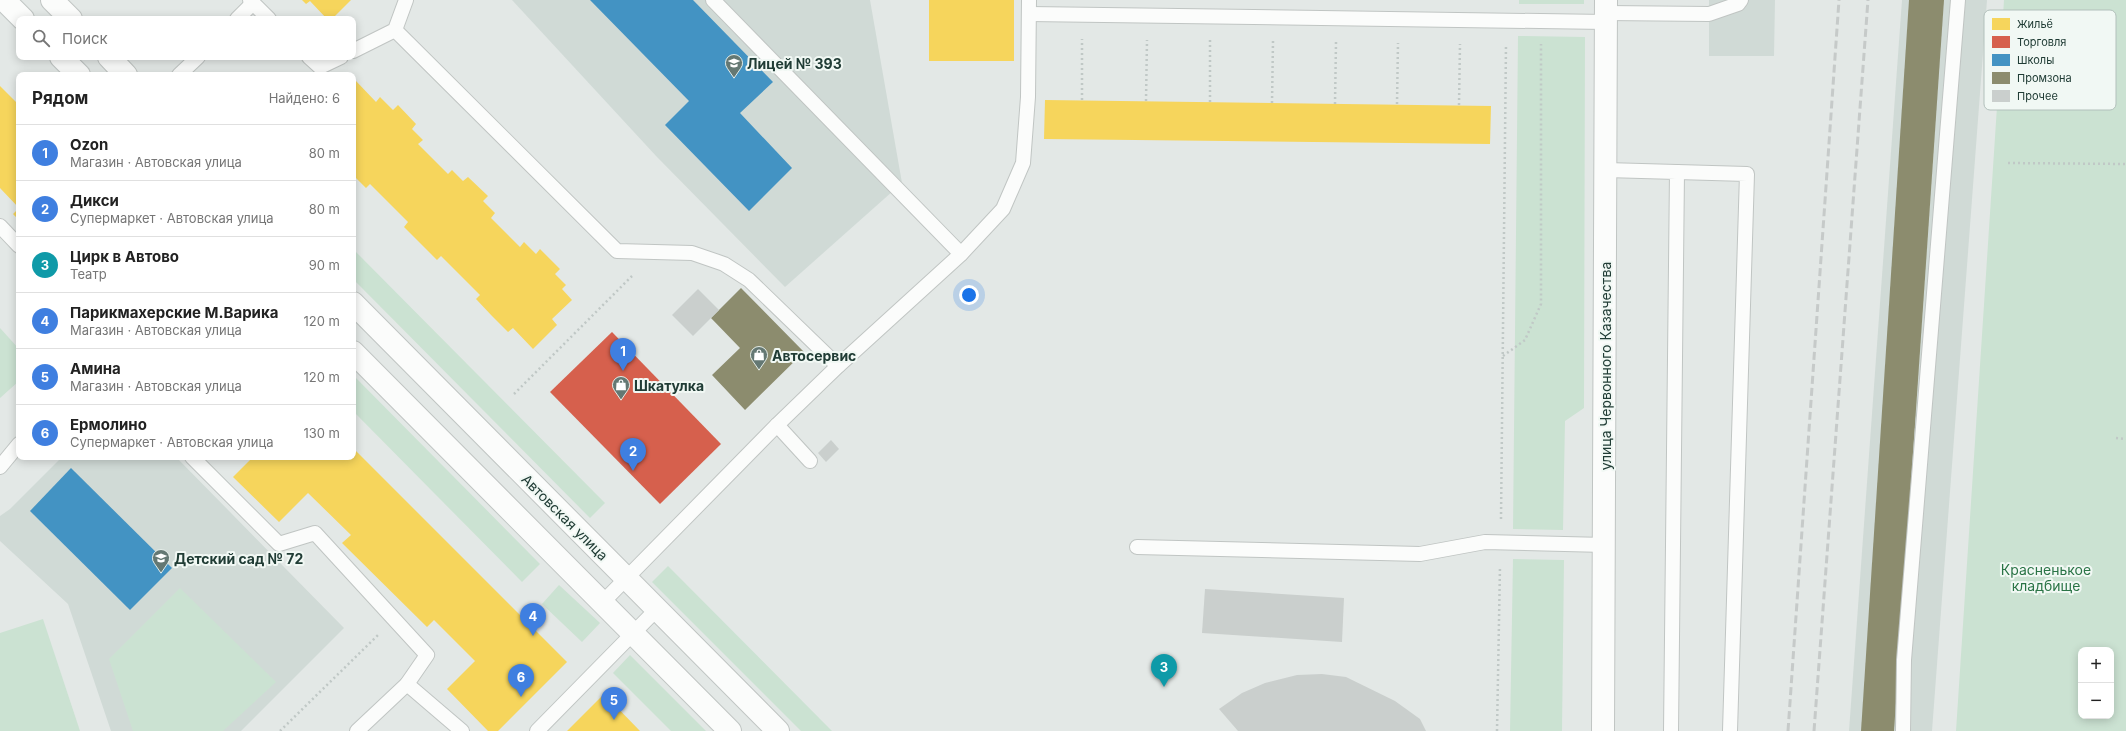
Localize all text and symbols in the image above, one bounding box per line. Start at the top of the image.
legend [1984,10,2116,110]
search box [16,16,356,60]
text: Жильё [2017,17,2053,31]
icon: search [30,27,52,49]
text: Поиск [62,29,108,48]
text: Торговля [2017,35,2066,49]
school or university icon: Лицей № 393 [724,53,744,78]
text: Школы [2017,53,2054,67]
place label: Лицей № 393 [747,55,842,72]
text: Промзона [2017,71,2072,85]
text: Рядом [32,88,88,108]
text: Прочее [2017,89,2058,103]
text: Найдено: 6 [269,90,340,106]
text: Ozon [70,135,108,154]
text: 1 [42,145,48,161]
text: 80 m [309,145,340,161]
text: Магазин · Автовская улица [70,154,242,170]
text: Дикси [70,191,119,210]
text: 2 [41,201,49,217]
text: 80 m [309,201,340,217]
text: Супермаркет · Автовская улица [70,210,274,226]
text: Цирк в Автово [70,247,179,266]
text: 3 [41,257,49,273]
text: 90 m [309,257,340,273]
street label: улица Червонного Казачества [1597,262,1614,470]
text: Театр [70,266,107,282]
your location [959,285,979,305]
text: Парикмахерские М.Варика [70,303,278,322]
text: 4 [41,313,49,329]
text: 120 m [304,313,340,329]
text: Магазин · Автовская улица [70,322,242,338]
pin: 1 [610,338,636,371]
shop icon: Автосервис [749,345,769,370]
place label: Автосервис [772,347,856,364]
text: Амина [70,359,121,378]
text: 5 [41,369,49,385]
text: 120 m [304,369,340,385]
shop icon: Шкатулка [611,375,631,400]
place label: Шкатулка [634,377,704,394]
text: Магазин · Автовская улица [70,378,242,394]
text: Ермолино [70,415,147,434]
text: 6 [41,425,49,441]
text: 130 m [303,425,340,441]
text: Супермаркет · Автовская улица [70,434,274,450]
pin: 2 [620,438,646,471]
street label: Автовская улица [518,470,612,564]
school or university icon: Детский сад № 72 [151,548,171,573]
place label: Детский сад № 72 [174,550,303,567]
park label: Красненькое кладбище [2001,561,2091,594]
pin: 4 [520,603,546,636]
map controls [2078,647,2114,719]
button: + [2078,647,2114,683]
pin: 3 [1151,654,1177,687]
pin: 6 [508,664,534,697]
button: − [2078,683,2114,719]
pin: 5 [601,687,627,720]

